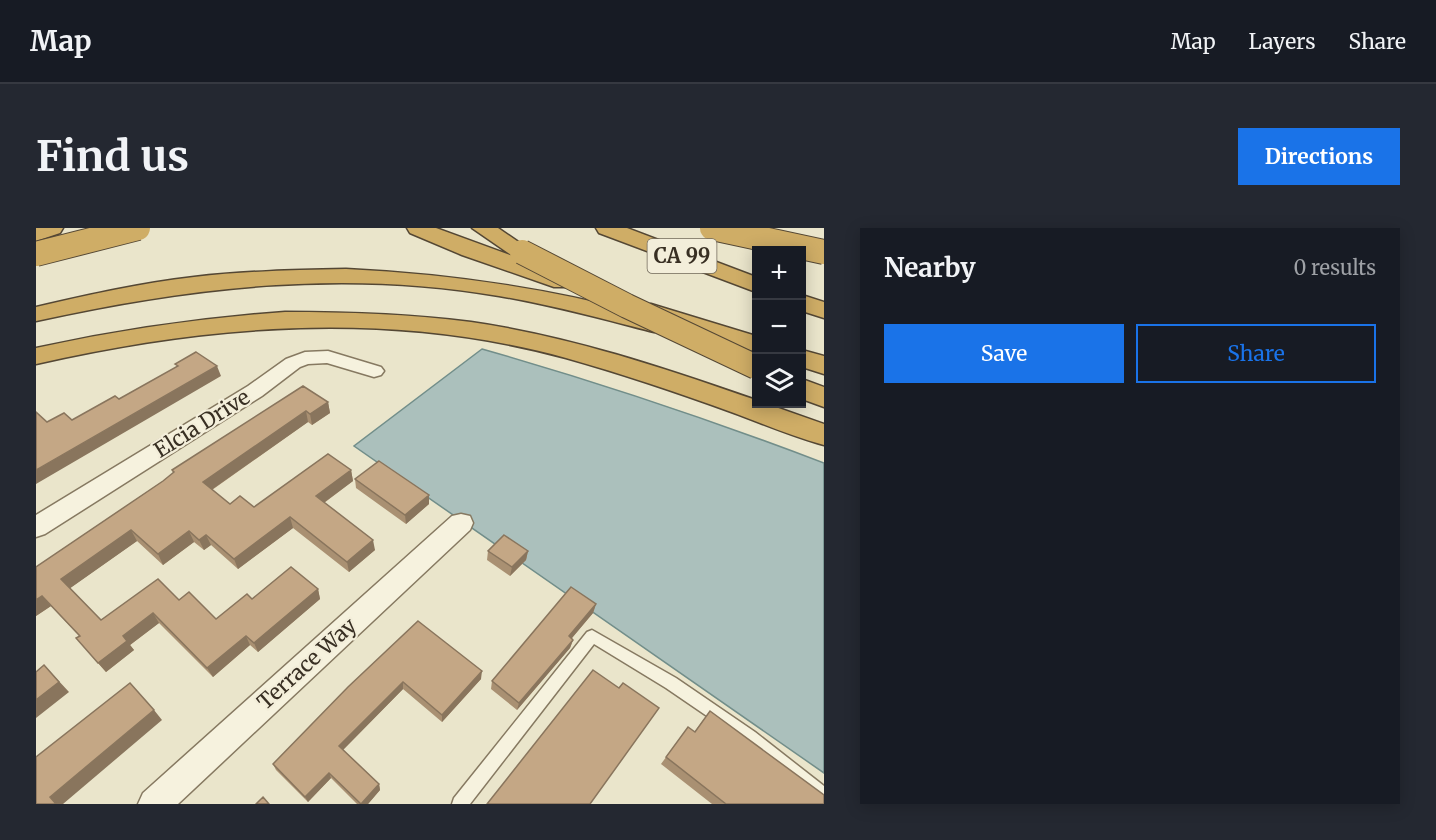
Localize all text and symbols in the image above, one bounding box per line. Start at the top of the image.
text: Map [30,23,92,59]
text: Map [1171,28,1216,55]
text: Layers [1249,28,1316,55]
text: Share [1349,28,1406,55]
button: Directions [1238,128,1400,185]
text: Find us [36,130,189,182]
road number: CA 99 [648,239,716,273]
map controls [752,246,806,408]
button: + [752,246,806,300]
text: Nearby [884,251,976,284]
text: 0 results [1293,255,1376,280]
button: − [752,300,806,354]
button: Save [884,324,1124,383]
button: Share [1136,324,1376,383]
button: layers [752,354,806,408]
street label: Elcia Drive [149,383,255,464]
street label: Terrace Way [251,611,363,715]

